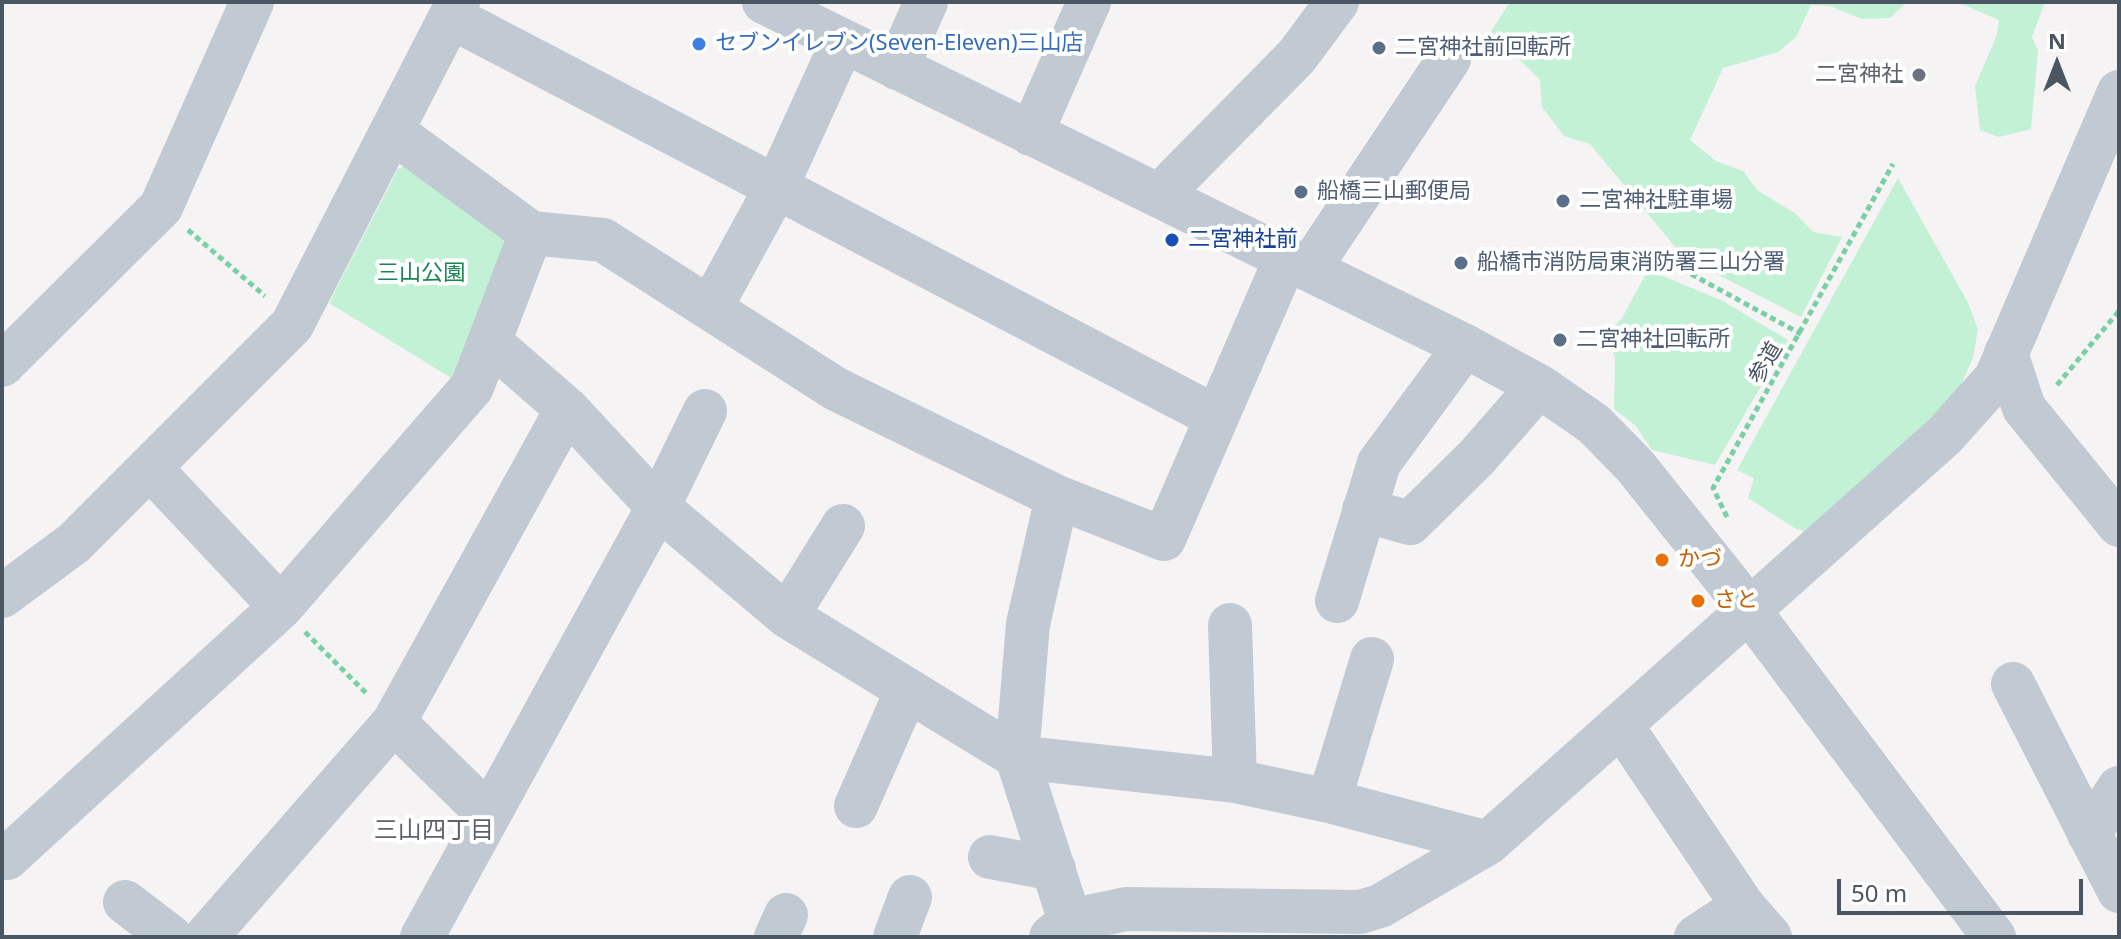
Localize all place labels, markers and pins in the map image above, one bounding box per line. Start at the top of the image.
place label: セブンイレブン(Seven-Eleven)三山店 [715,31,1084,57]
marker: セブンイレブン(Seven-Eleven)三山店 [690,35,708,53]
place label: 二宮神社前回転所 [1395,35,1571,61]
marker: 二宮神社前回転所 [1370,39,1388,57]
place label: 二宮神社 [1815,62,1903,88]
marker: 二宮神社 [1910,66,1928,84]
place label: 船橋三山郵便局 [1317,179,1471,205]
marker: 船橋三山郵便局 [1292,183,1310,201]
place label: 二宮神社駐車場 [1579,188,1733,214]
marker: 二宮神社駐車場 [1554,192,1572,210]
place label: 二宮神社前 [1188,227,1298,253]
marker: 二宮神社前 [1163,231,1181,249]
place label: 船橋市消防局東消防署三山分署 [1477,250,1785,276]
marker: 船橋市消防局東消防署三山分署 [1452,254,1470,272]
place label: 二宮神社回転所 [1576,327,1730,353]
marker: 二宮神社回転所 [1551,331,1569,349]
place label: かづ [1678,547,1722,573]
marker: かづ [1653,551,1671,569]
place label: さと [1714,588,1758,614]
marker: さと [1689,592,1707,610]

